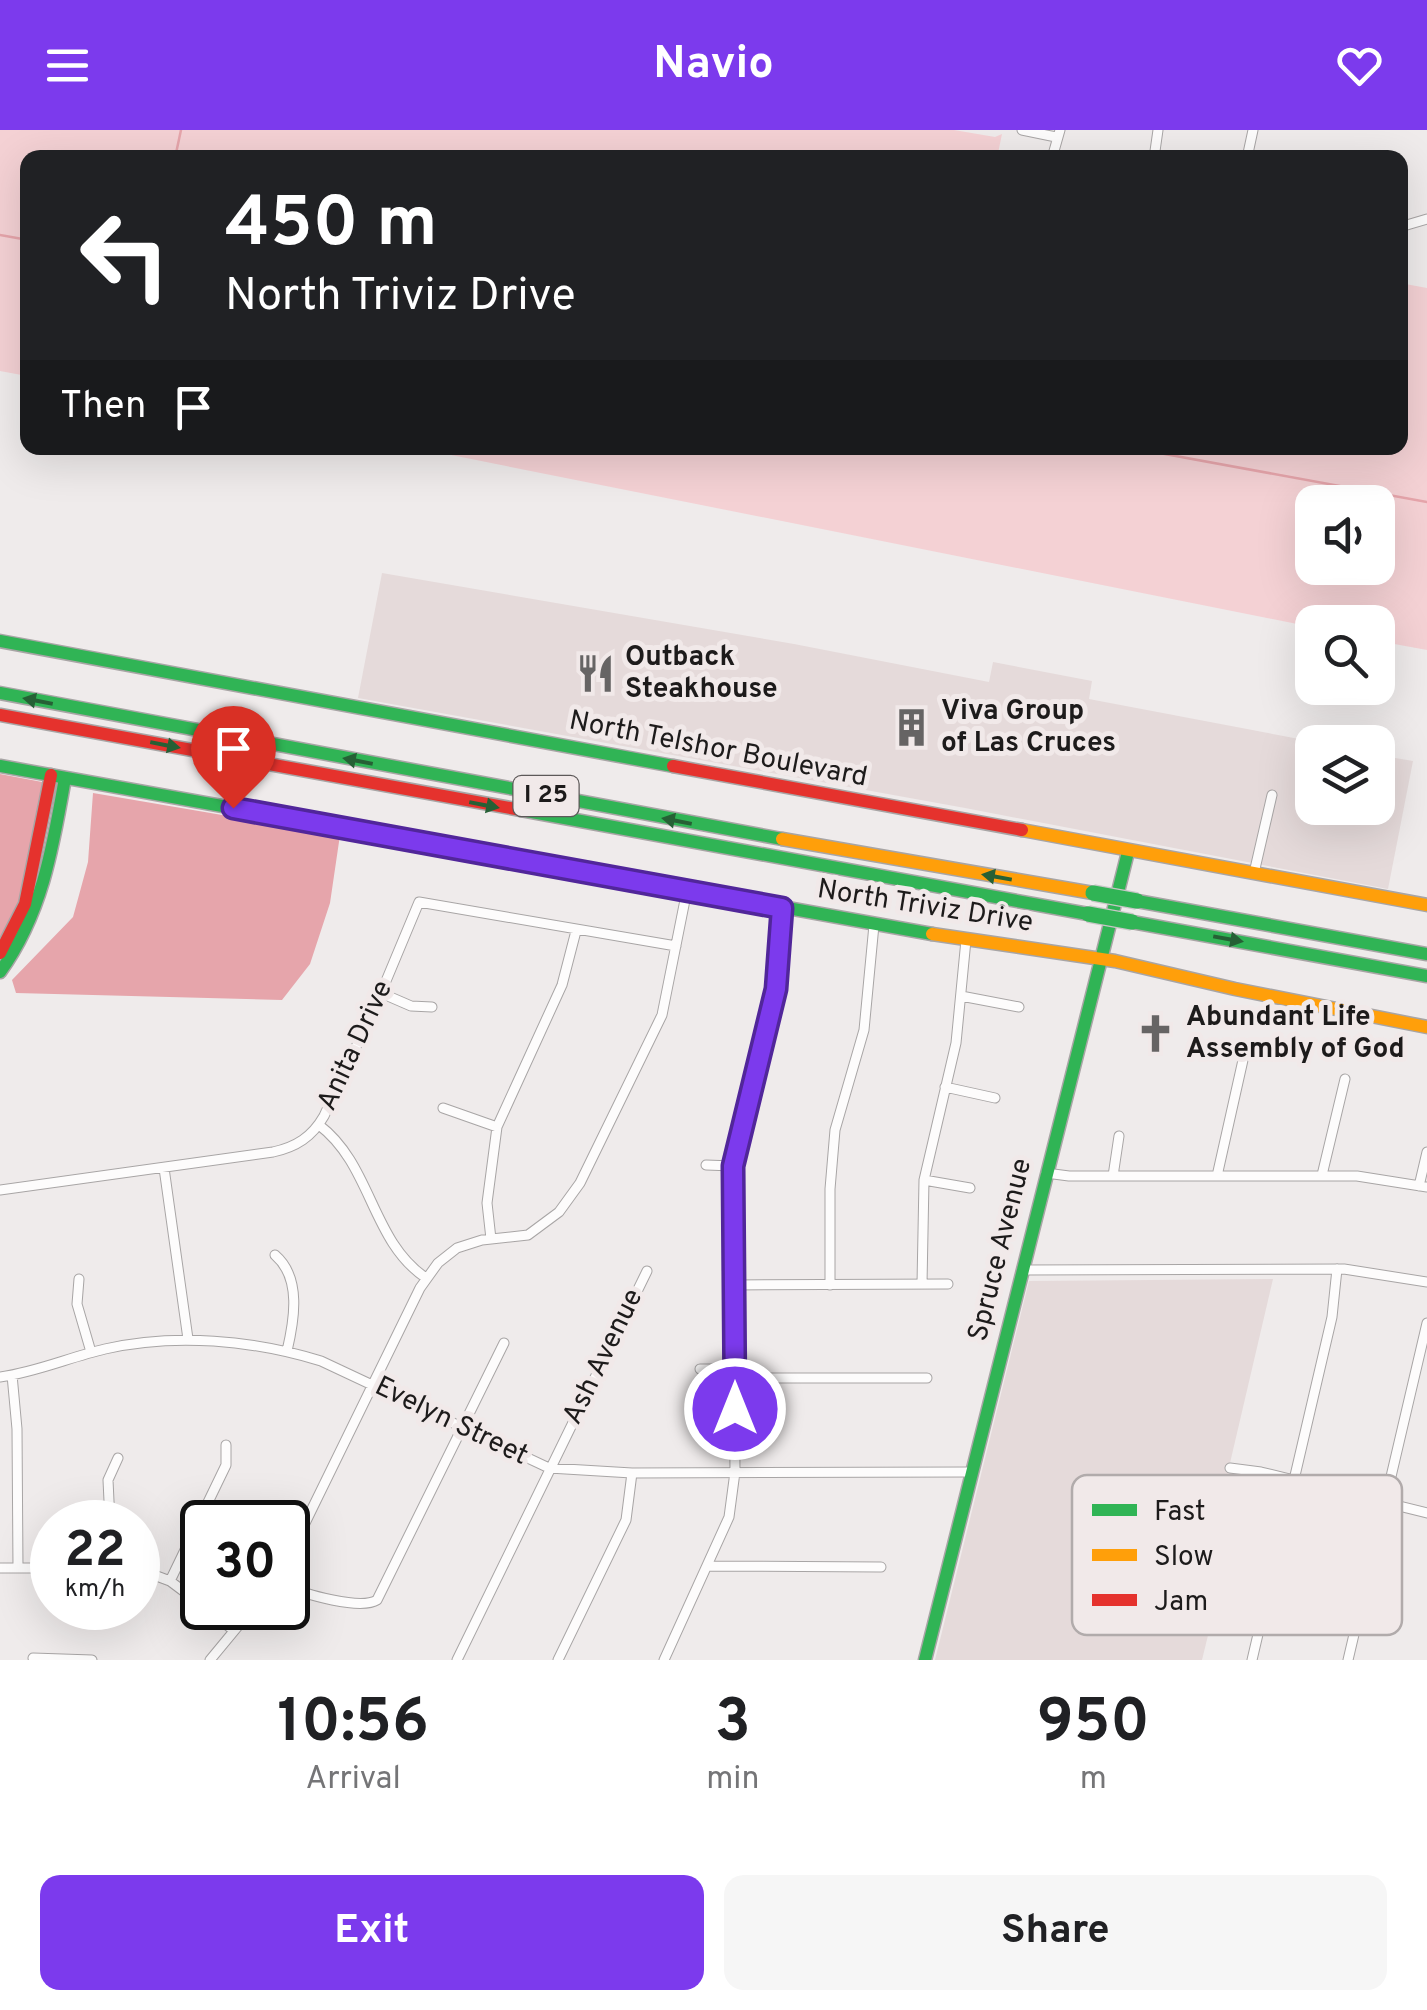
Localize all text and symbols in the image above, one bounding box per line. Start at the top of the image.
text: Navio [653,37,774,94]
icon: menu [40,38,95,93]
icon: heart [1332,38,1387,93]
text: 450 m [225,182,437,271]
icon: left [60,190,190,320]
text: North Triviz Drive [225,269,576,326]
icon: arrive [166,380,221,435]
text: Then [60,383,146,432]
map controls [1295,485,1395,825]
button: sound [1295,485,1395,585]
button: search [1295,605,1395,705]
place label: Outback Steakhouse [625,640,778,708]
restaurant icon: Outback Steakhouse [574,653,616,695]
one-way arrow [22,692,53,708]
place label: Viva Group of Las Cruces [941,694,1116,762]
street label: North Telshor Boulevard [566,703,870,797]
pin [191,706,276,809]
building icon: Viva Group of Las Cruces [890,707,932,749]
icon: arrive [206,721,261,776]
button: layers [1295,725,1395,825]
one-way arrow [149,738,180,754]
one-way arrow [341,753,373,768]
road number: I 25 [514,776,578,816]
one-way arrow [469,798,500,813]
one-way arrow [661,813,692,828]
one-way arrow [981,869,1012,884]
street label: North Triviz Drive [814,872,1036,942]
one-way arrow [1213,932,1244,947]
street label: Anita Drive [310,975,402,1117]
place label: Abundant Life Assembly of God [1186,1000,1405,1068]
church icon: Abundant Life Assembly of God [1135,1013,1177,1055]
street label: Spruce Avenue [961,1155,1041,1345]
street label: Ash Avenue [556,1283,652,1431]
position arrow [683,1357,787,1461]
street label: Evelyn Street [368,1369,534,1475]
legend [1072,1475,1402,1635]
text: Fast [1154,1495,1206,1531]
speed limit sign: 30 [180,1500,310,1630]
text: 22 [64,1521,126,1584]
text: Slow [1154,1540,1213,1576]
text: km/h [65,1574,125,1606]
text: Jam [1154,1585,1208,1621]
text: 10:56 [277,1687,429,1763]
text: 3 [715,1687,751,1763]
text: 950 [1037,1687,1150,1763]
text: Arrival [305,1760,401,1800]
text: min [706,1760,759,1800]
text: m [1080,1760,1107,1800]
button: Exit [40,1875,704,1990]
button: Share [724,1875,1387,1990]

